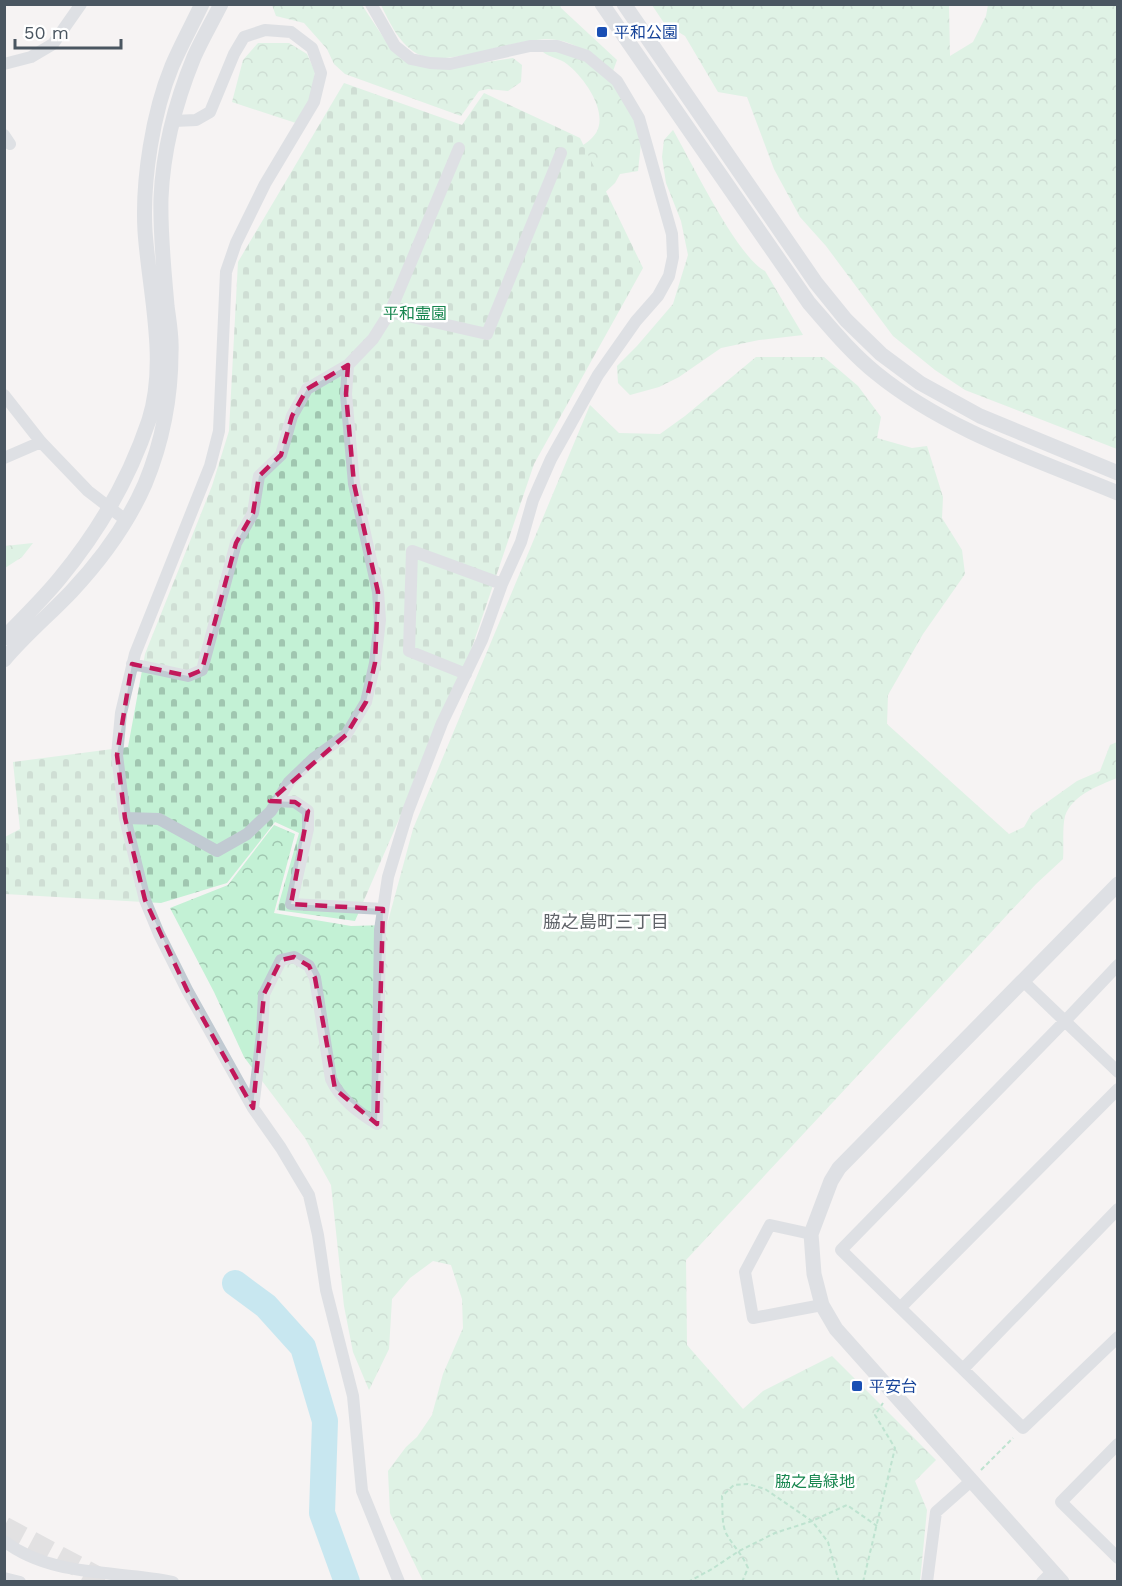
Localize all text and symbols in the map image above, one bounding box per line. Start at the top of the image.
scale bar [15,12,122,50]
text: 50 m [24,22,69,43]
place label: 平和公園 [614,23,678,42]
marker: 平和公園 [595,25,609,39]
park label: 平和霊園 [383,304,447,323]
district label: 脇之島町三丁目 [543,911,669,932]
place label: 平安台 [869,1377,917,1396]
marker: 平安台 [850,1379,864,1393]
park label: 脇之島緑地 [775,1472,855,1491]

